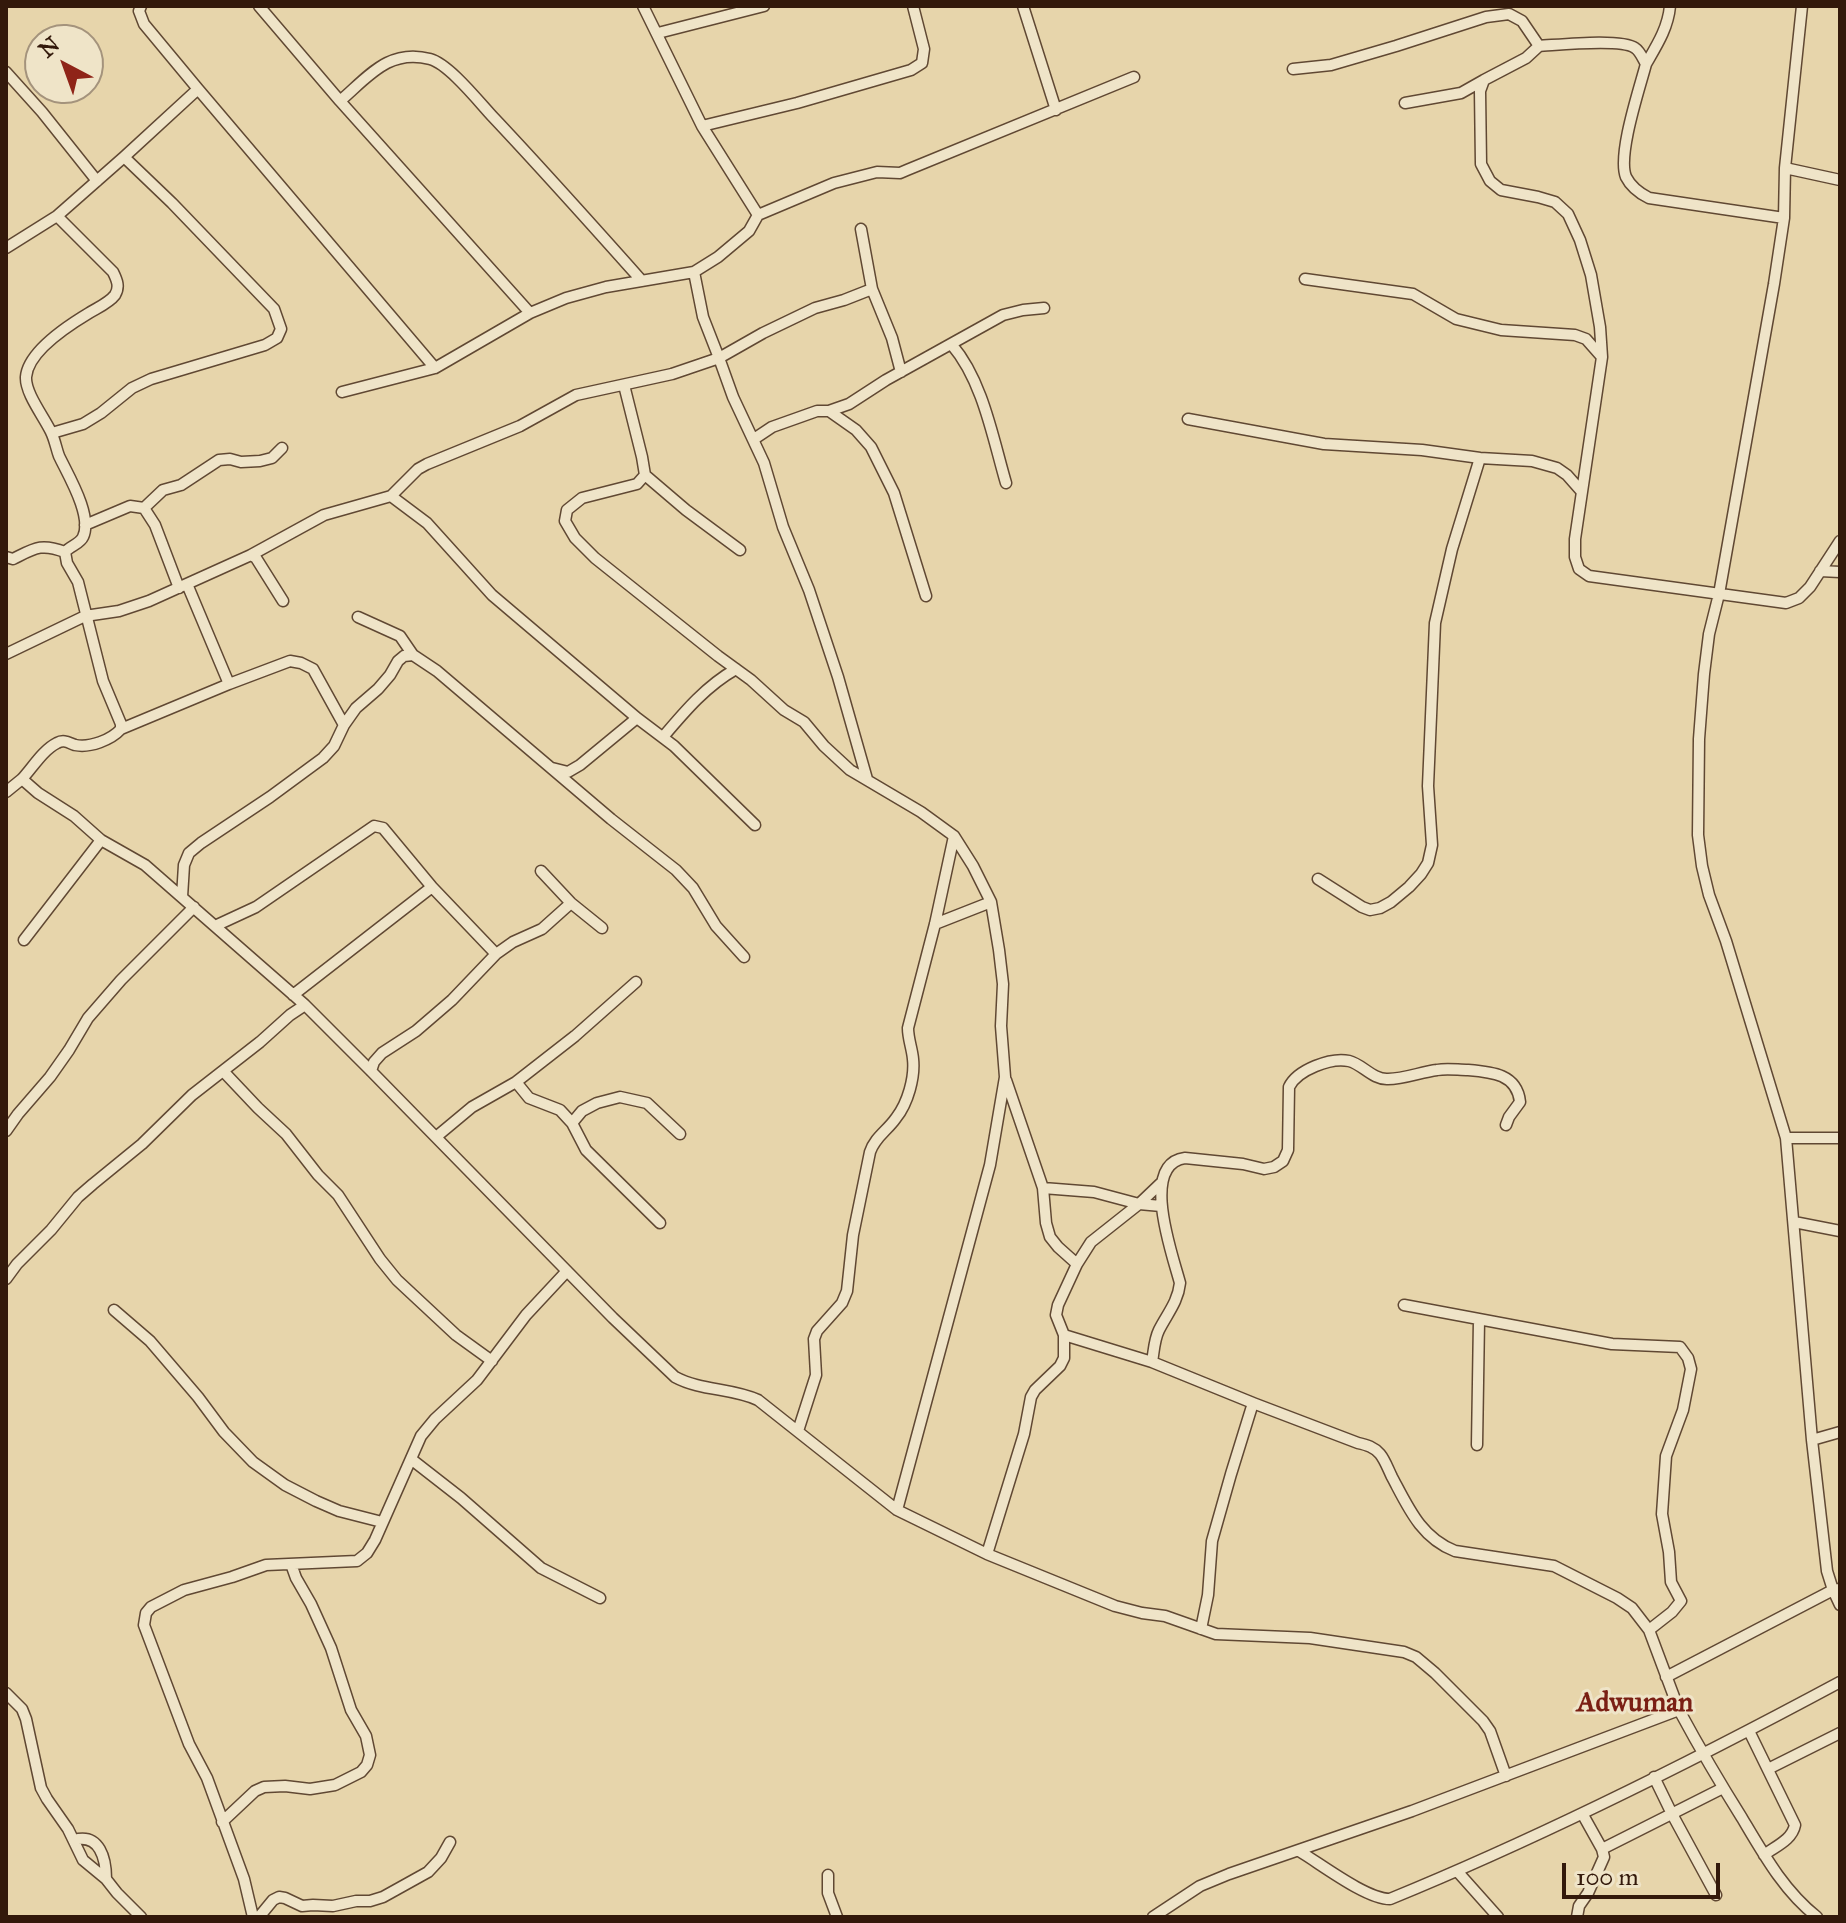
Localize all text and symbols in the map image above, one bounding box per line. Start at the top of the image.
north arrow [24,24,104,104]
text: N [33,31,65,63]
district label: Adwuman [1577,1687,1693,1721]
scale bar [1566,1847,1724,1897]
text: 100 m [1576,1862,1639,1892]

